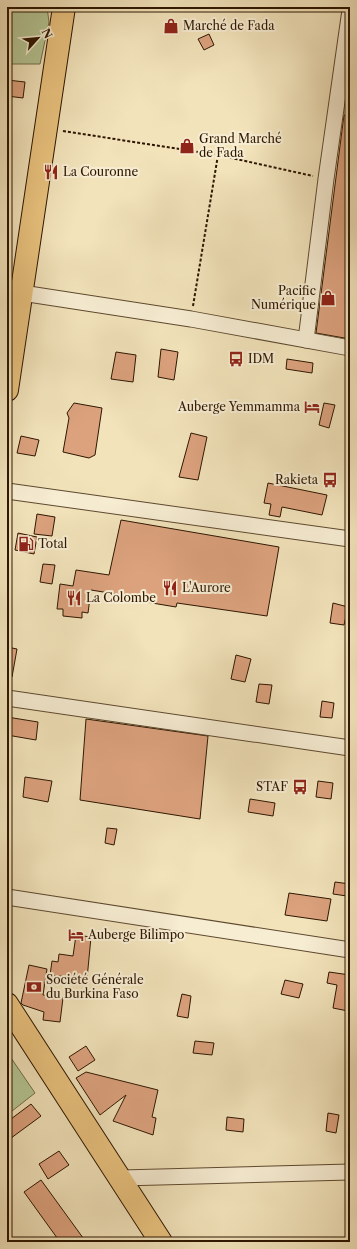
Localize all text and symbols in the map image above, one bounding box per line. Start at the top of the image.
shop icon: Marché de Fada [162,17,180,35]
north arrow [18,18,58,58]
place label: Marché de Fada [183,18,275,33]
text: N [39,26,56,41]
place label: Grand Marché de Fada [199,131,282,160]
shop icon: Grand Marché de Fada [178,137,196,155]
restaurant icon: La Couronne [42,163,60,181]
place label: La Couronne [63,164,139,179]
place label: Pacific Numérique [251,283,316,312]
shop icon: Pacific Numérique [319,289,337,307]
bus stop icon: IDM [227,350,245,368]
place label: IDM [248,351,274,366]
hotel icon: Auberge Yemmamma [303,398,321,416]
place label: Auberge Yemmamma [177,399,301,414]
bus stop icon: Rakieta [321,471,339,489]
place label: Rakieta [275,472,319,487]
fuel station icon: Total [17,535,35,553]
place label: Total [38,536,68,551]
restaurant icon: L'Aurore [161,579,179,597]
place label: L'Aurore [182,580,231,595]
restaurant icon: La Colombe [65,589,83,607]
place label: La Colombe [86,590,156,605]
bus stop icon: STAF [291,778,309,796]
place label: STAF [256,779,288,794]
hotel icon: Auberge Bilimpo [67,926,85,944]
place label: Auberge Bilimpo [87,927,184,942]
place label: Société Générale du Burkina Faso [46,972,144,1001]
bank icon: Société Générale du Burkina Faso [25,978,43,996]

